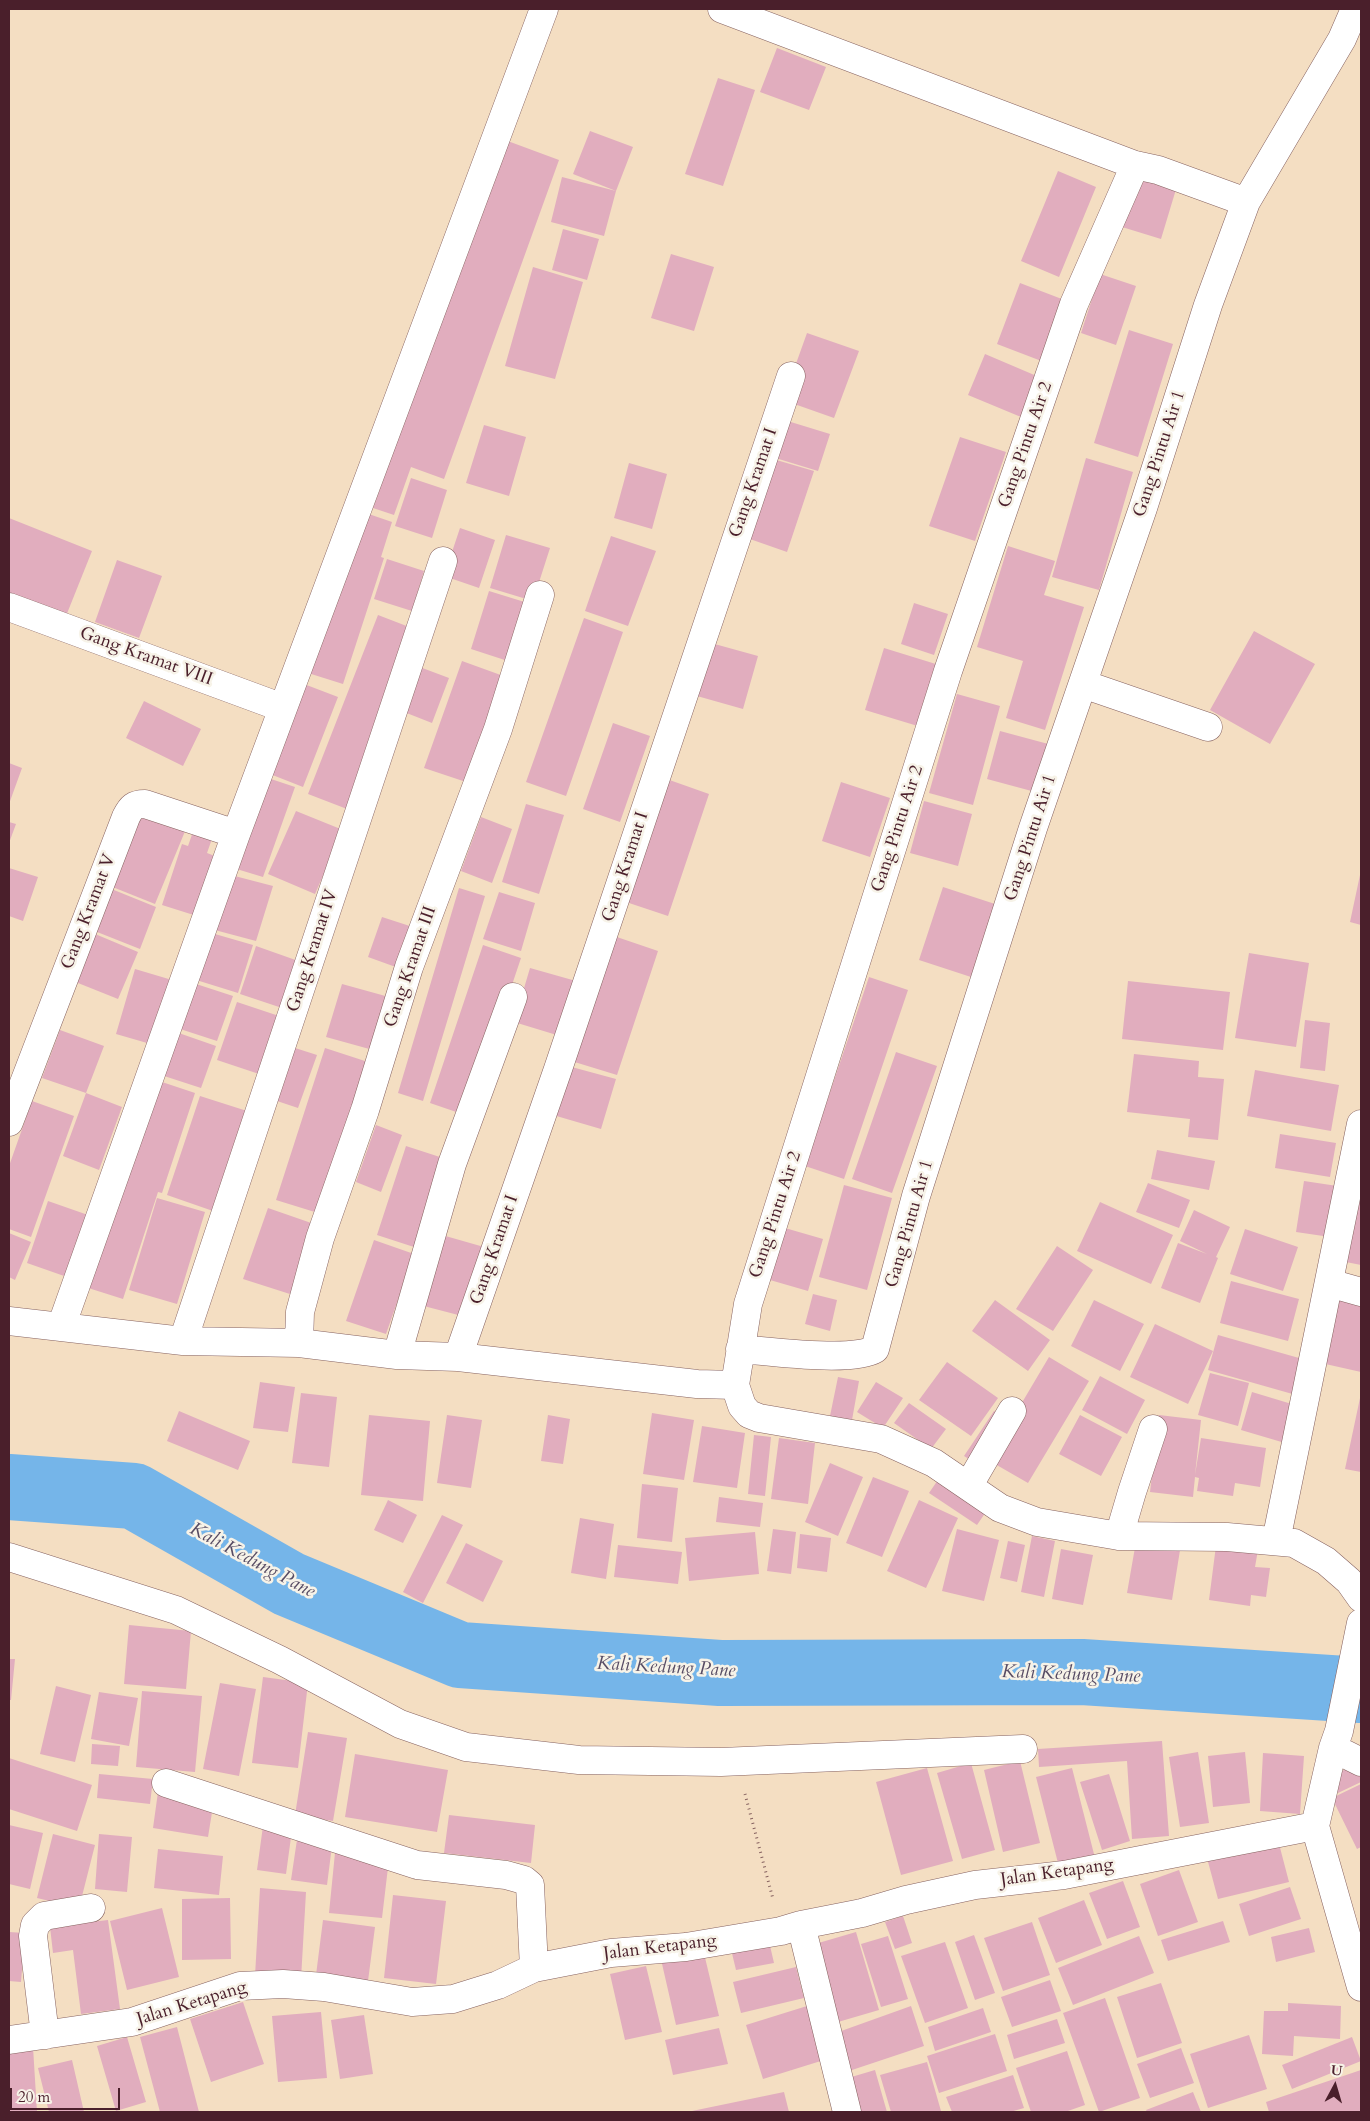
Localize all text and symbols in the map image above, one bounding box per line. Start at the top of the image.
street label: Gang Pintu Air 2 [994,379,1058,511]
street label: Gang Pintu Air 1 [1129,388,1191,520]
street label: Gang Kramat I [725,425,783,541]
street label: Gang Kramat VIII [76,623,216,691]
street label: Gang Pintu Air 2 [867,763,929,895]
street label: Gang Pintu Air 1 [1000,772,1062,904]
street label: Gang Kramat I [598,809,654,925]
street label: Gang Kramat V [57,851,121,973]
street label: Gang Kramat IV [283,887,343,1015]
street label: Gang Kramat III [380,904,442,1030]
street label: Gang Pintu Air 2 [745,1149,807,1281]
street label: Gang Pintu Air 1 [881,1158,939,1290]
street label: Gang Kramat I [466,1192,524,1308]
water label: Kali Kedung Pane [185,1518,319,1604]
water label: Kali Kedung Pane [596,1653,736,1683]
water label: Kali Kedung Pane [1001,1661,1141,1689]
street label: Jalan Ketapang [999,1854,1115,1892]
street label: Jalan Ketapang [602,1930,718,1966]
street label: Jalan Ketapang [134,1977,250,2031]
north arrow [1310,2061,1360,2111]
text: U [1330,2061,1343,2081]
scale bar [12,2078,122,2110]
text: 20 m [18,2087,50,2107]

